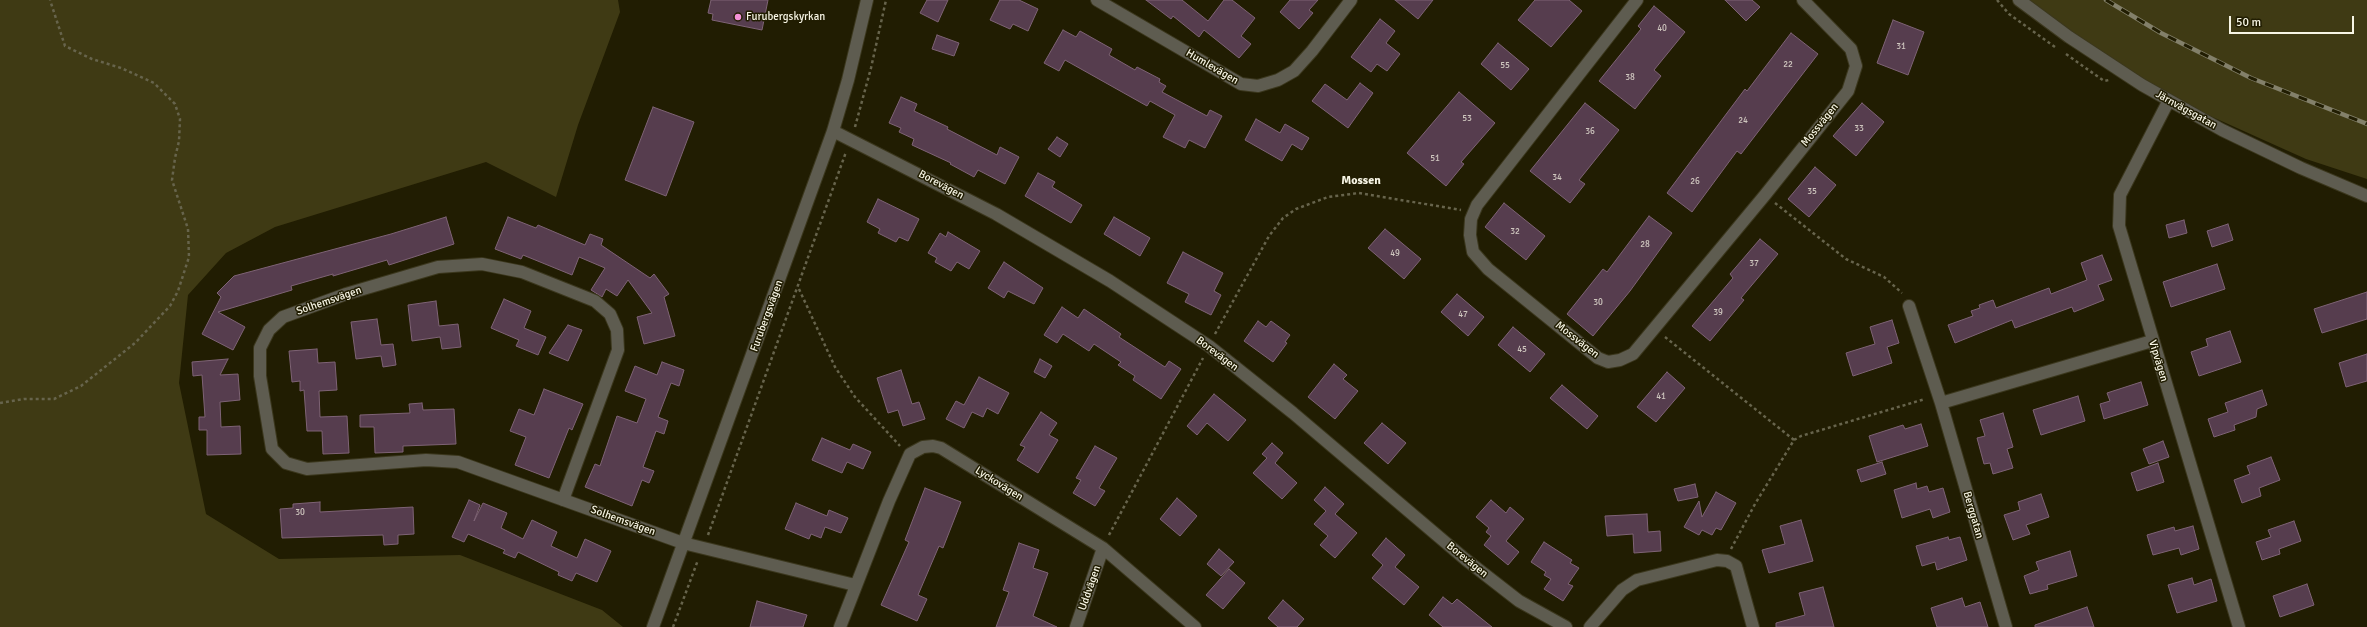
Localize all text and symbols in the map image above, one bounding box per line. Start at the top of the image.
scale bar [2231,8,2356,34]
place label: Furubergskyrkan [746,10,825,24]
marker: Furubergskyrkan [733,12,743,22]
text: 50 m [2236,15,2261,30]
house number: 40 [1657,24,1667,34]
house number: 31 [1896,42,1906,52]
street label: Humlevägen [1183,47,1241,87]
house number: 22 [1783,60,1793,70]
house number: 55 [1500,61,1510,71]
house number: 38 [1625,73,1635,83]
street label: Järnvägsgatan [2153,88,2219,132]
street label: Mossvägen [1798,101,1842,149]
house number: 53 [1462,114,1472,124]
house number: 24 [1738,116,1748,126]
house number: 33 [1854,124,1864,134]
house number: 36 [1585,127,1595,137]
house number: 51 [1430,154,1440,164]
street label: Borevägen [916,168,966,202]
house number: 34 [1552,173,1562,183]
district label: Mossen [1341,174,1381,188]
house number: 26 [1690,177,1700,187]
house number: 35 [1807,187,1817,197]
house number: 32 [1510,227,1520,237]
house number: 28 [1640,240,1650,250]
house number: 49 [1390,249,1400,259]
house number: 37 [1749,259,1759,269]
street label: Furubergsvägen [748,278,786,354]
street label: Solhemsvägen [295,284,363,318]
house number: 30 [1593,298,1603,308]
house number: 39 [1713,308,1723,318]
house number: 47 [1458,310,1468,320]
street label: Mossvägen [1552,319,1602,361]
street label: Borevägen [1193,334,1241,374]
street label: Vipvägen [2145,339,2171,383]
house number: 45 [1517,345,1527,355]
house number: 41 [1656,392,1666,402]
street label: Lyckovägen [973,464,1025,504]
street label: Berggatan [1960,490,1986,540]
street label: Solhemsvägen [589,503,657,539]
house number: 30 [295,508,305,518]
street label: Borevägen [1444,539,1490,581]
street label: Uddvägen [1076,564,1104,612]

